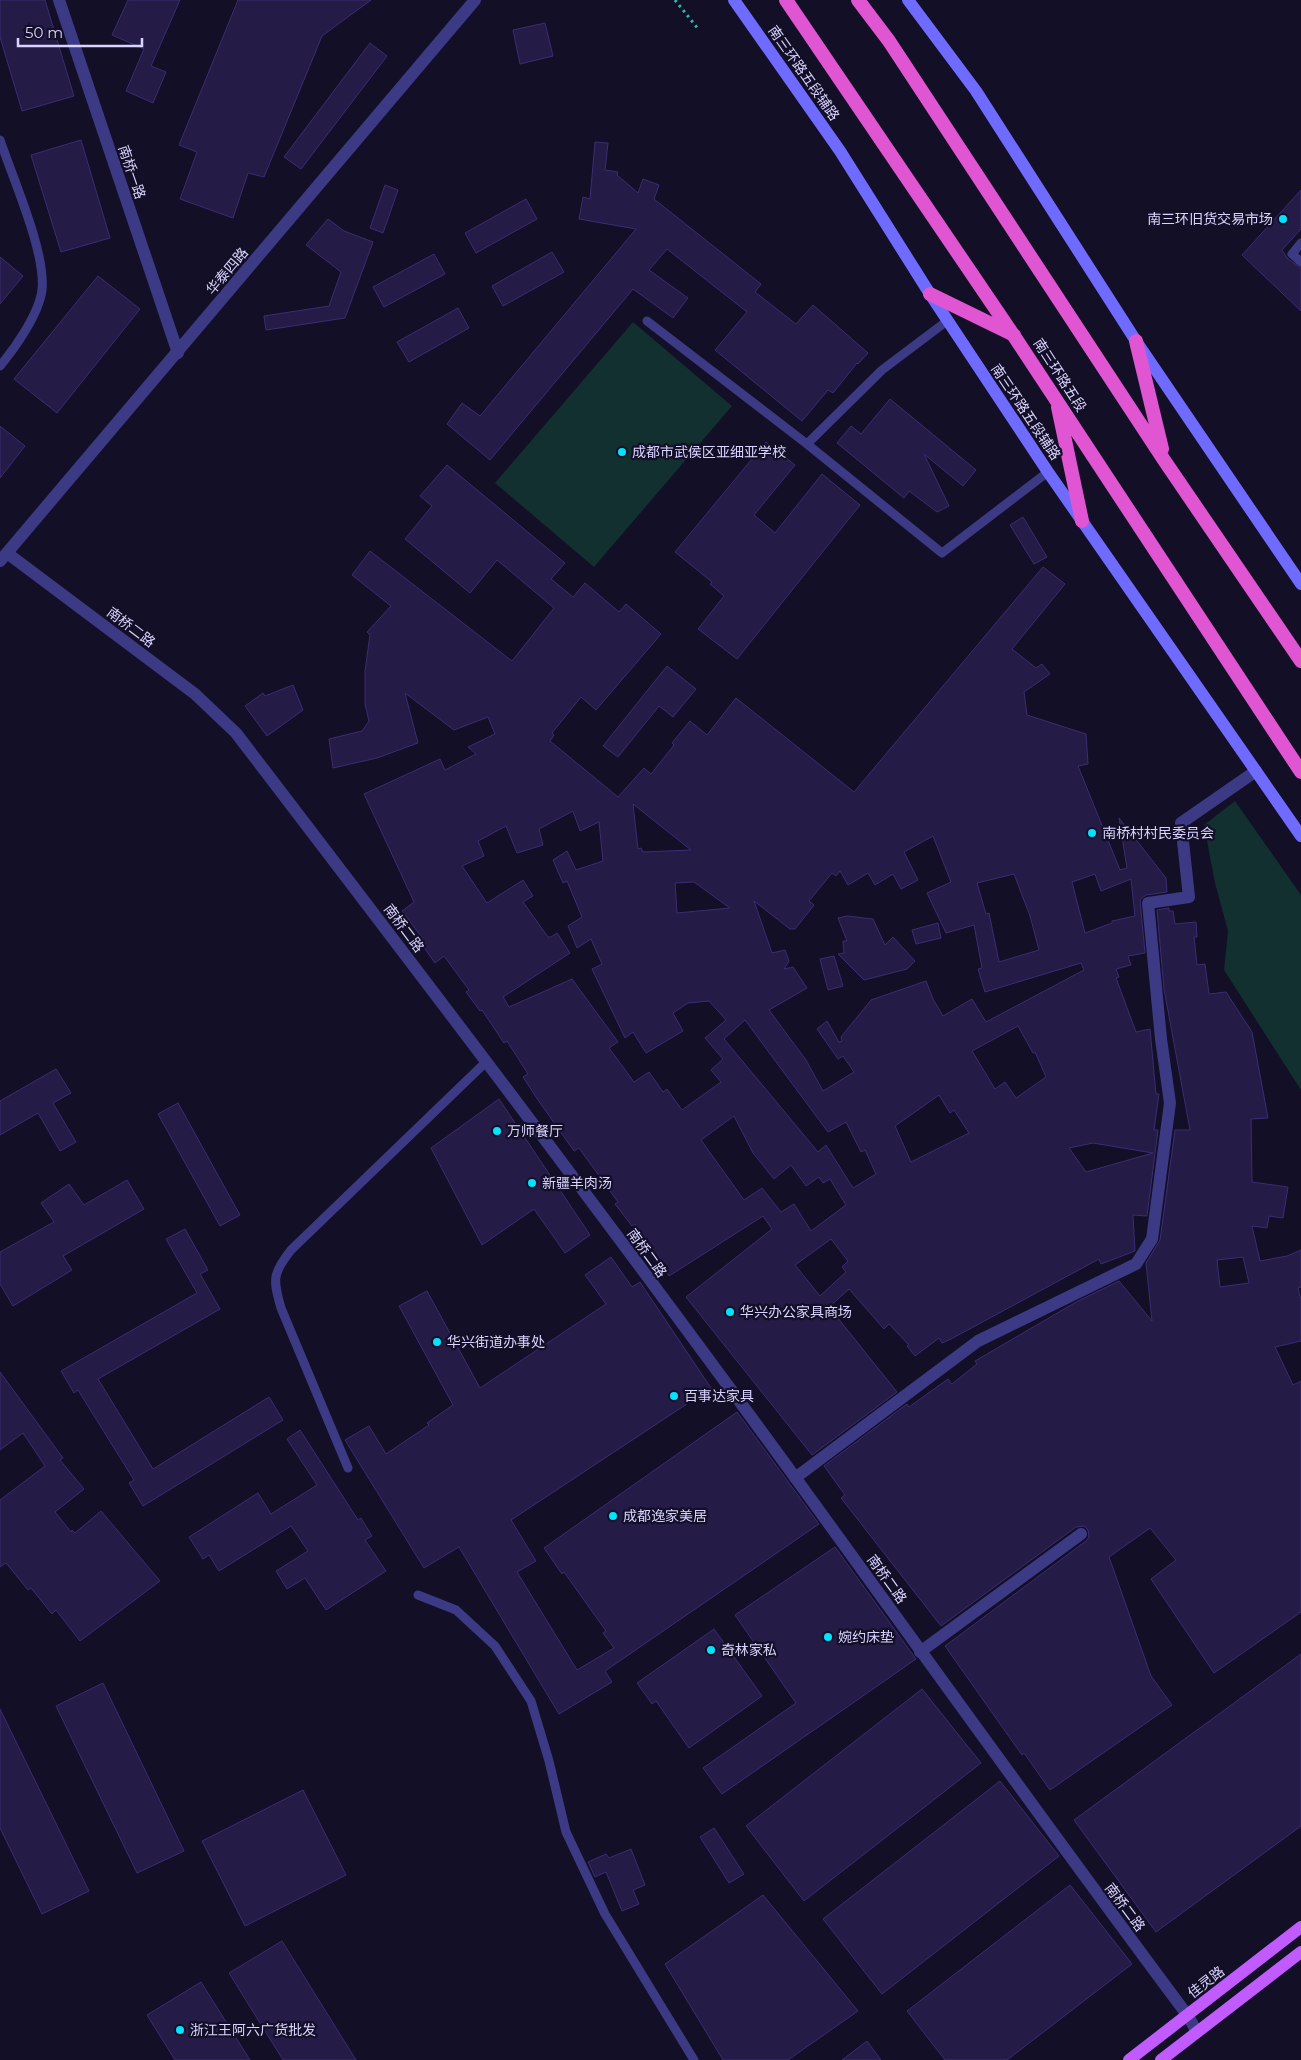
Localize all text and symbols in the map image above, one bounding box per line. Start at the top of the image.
scale bar [18,15,141,47]
street label: 南三环路五段辅路 [765,22,843,124]
text: 50 m [25,23,63,42]
street label: 南桥一路 [114,143,150,201]
place label: 南三环旧货交易市场 [1147,210,1273,228]
marker: 南三环旧货交易市场 [1277,213,1289,225]
street label: 华泰四路 [202,244,252,298]
street label: 南三环路五段 [1030,335,1090,415]
street label: 南三环路五段辅路 [987,361,1065,463]
place label: 成都市武侯区亚细亚学校 [632,443,786,461]
marker: 成都市武侯区亚细亚学校 [616,446,628,458]
street label: 南桥二路 [103,603,159,651]
place label: 南桥村村民委员会 [1102,824,1214,842]
marker: 南桥村村民委员会 [1086,827,1098,839]
street label: 南桥二路 [380,900,428,956]
place label: 万师餐厅 [507,1122,563,1140]
marker: 万师餐厅 [491,1125,503,1137]
place label: 新疆羊肉汤 [542,1174,612,1192]
marker: 新疆羊肉汤 [526,1177,538,1189]
street label: 南桥二路 [623,1225,671,1281]
place label: 华兴办公家具商场 [740,1303,852,1321]
marker: 华兴办公家具商场 [724,1306,736,1318]
place label: 华兴街道办事处 [447,1333,545,1351]
marker: 华兴街道办事处 [431,1336,443,1348]
place label: 百事达家具 [684,1387,754,1405]
marker: 百事达家具 [668,1390,680,1402]
place label: 成都逸家美居 [623,1507,707,1525]
marker: 成都逸家美居 [607,1510,619,1522]
street label: 南桥二路 [863,1551,911,1607]
place label: 婉约床垫 [838,1628,894,1646]
marker: 婉约床垫 [822,1631,834,1643]
place label: 奇林家私 [721,1641,777,1659]
marker: 奇林家私 [705,1644,717,1656]
street label: 南桥二路 [1101,1879,1149,1935]
street label: 佳灵路 [1184,1962,1228,2002]
place label: 浙江王阿六广货批发 [190,2021,316,2039]
marker: 浙江王阿六广货批发 [174,2024,186,2036]

